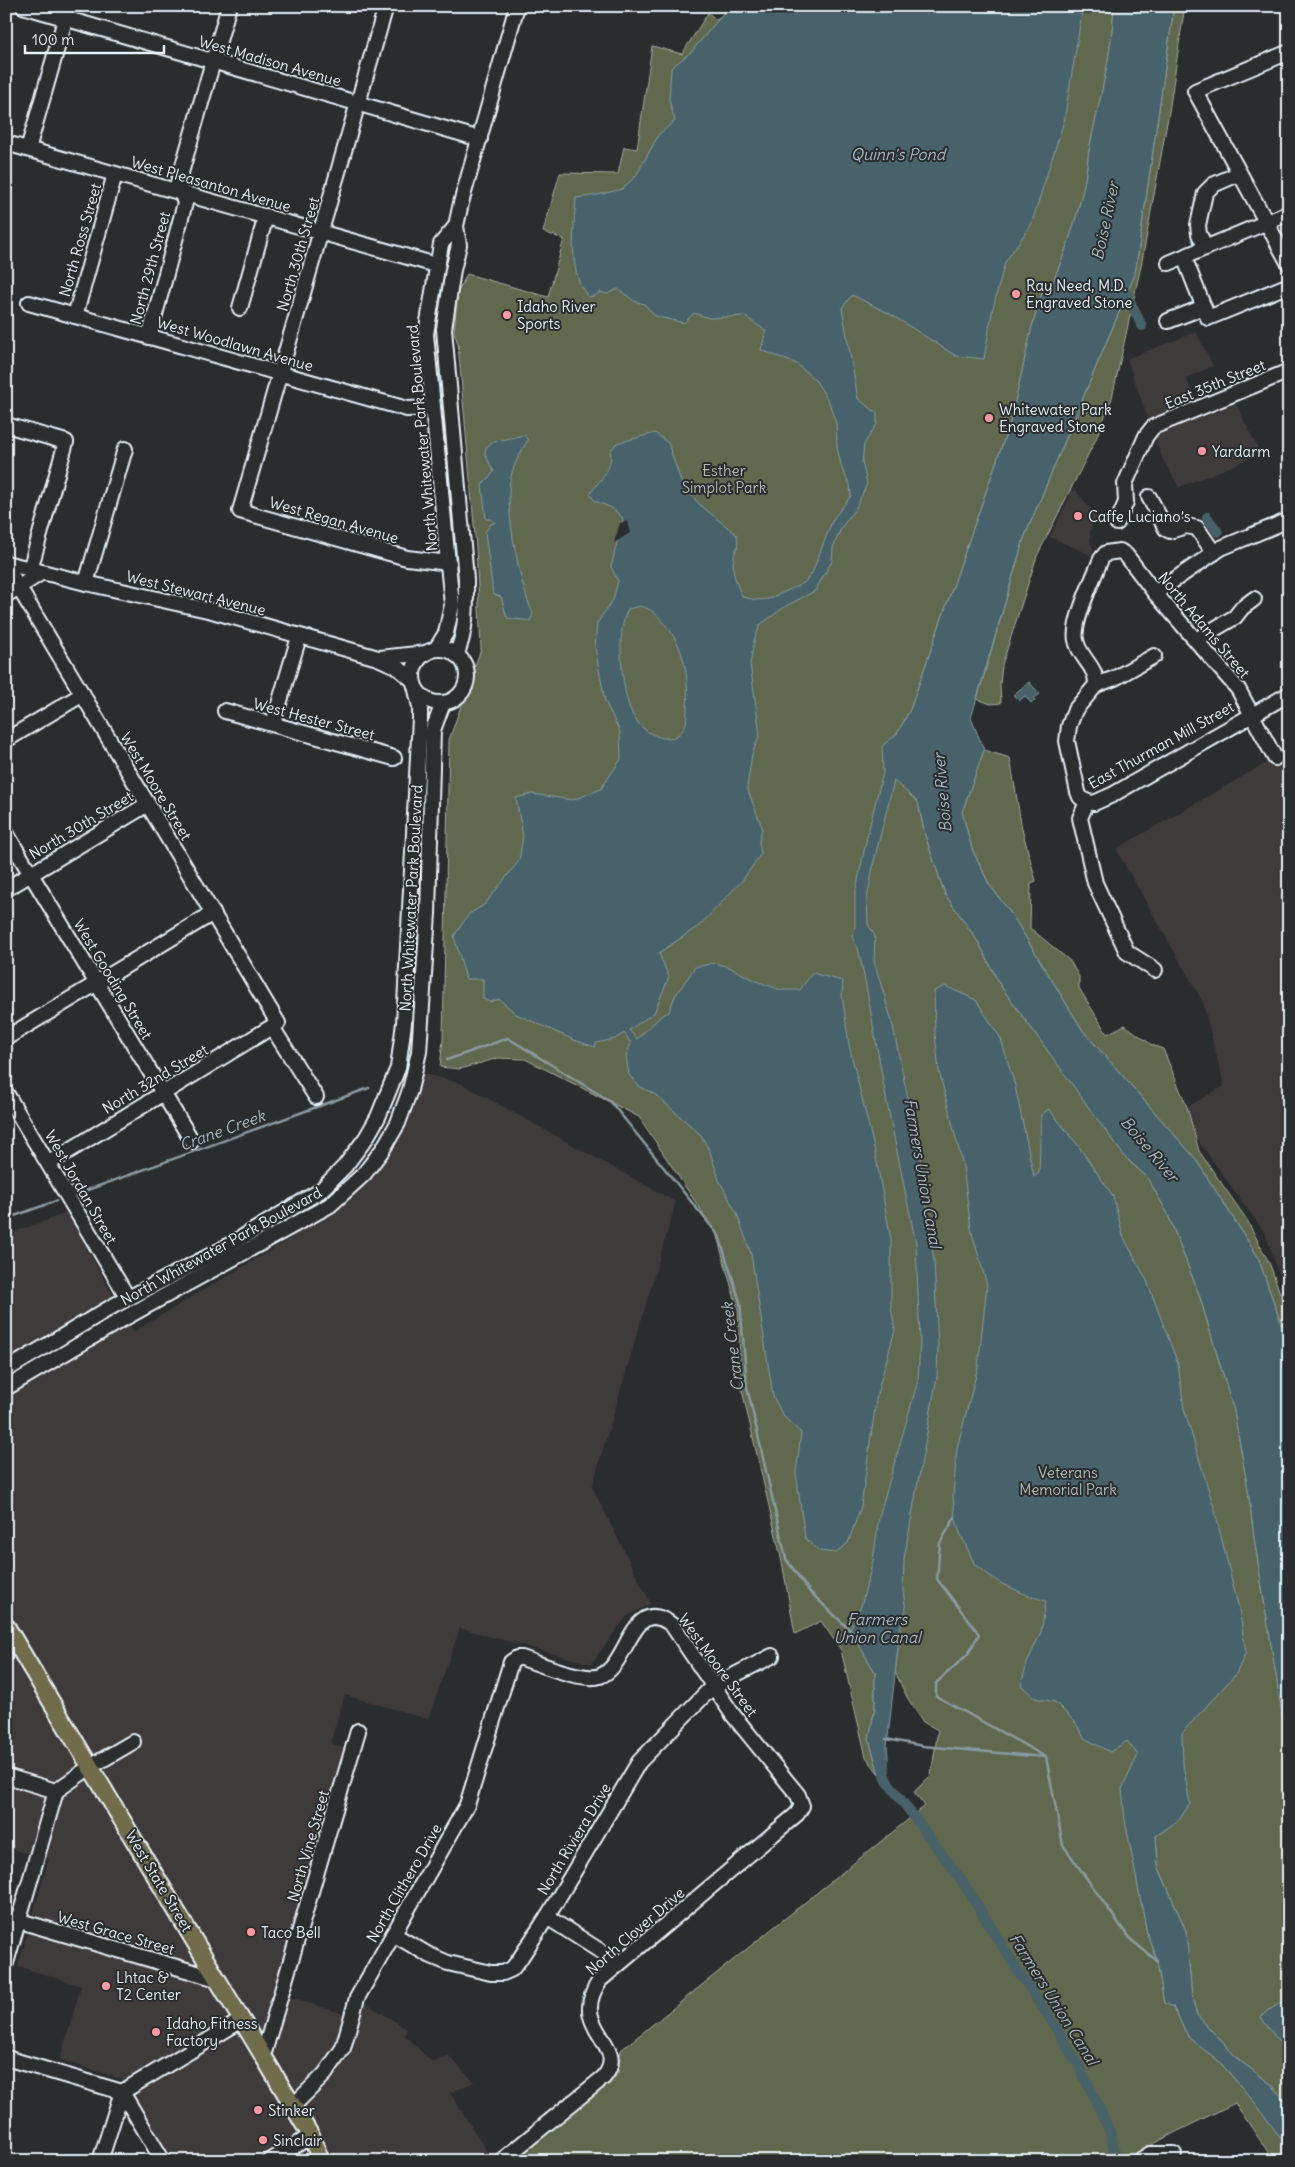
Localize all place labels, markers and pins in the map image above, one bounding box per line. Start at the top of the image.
place label: Ray Need, M.D. Engraved Stone [1026,276,1132,312]
marker: Ray Need, M.D. Engraved Stone [1010,288,1022,300]
place label: Idaho River Sports [517,297,596,333]
marker: Idaho River Sports [501,309,513,321]
place label: Whitewater Park Engraved Stone [999,400,1112,436]
marker: Whitewater Park Engraved Stone [983,412,995,424]
place label: Yardarm [1212,442,1270,461]
marker: Yardarm [1196,445,1208,457]
place label: Caffe Luciano’s [1088,507,1191,526]
marker: Caffe Luciano’s [1072,510,1084,522]
place label: Taco Bell [261,1923,321,1942]
marker: Taco Bell [245,1926,257,1938]
place label: Lhtac & T2 Center [116,1968,181,2004]
marker: Lhtac & T2 Center [100,1980,112,1992]
place label: Idaho Fitness Factory [166,2014,258,2050]
marker: Idaho Fitness Factory [150,2026,162,2038]
place label: Stinker [268,2101,315,2120]
marker: Stinker [252,2104,264,2116]
place label: Sinclair [273,2131,322,2150]
marker: Sinclair [257,2134,269,2146]

